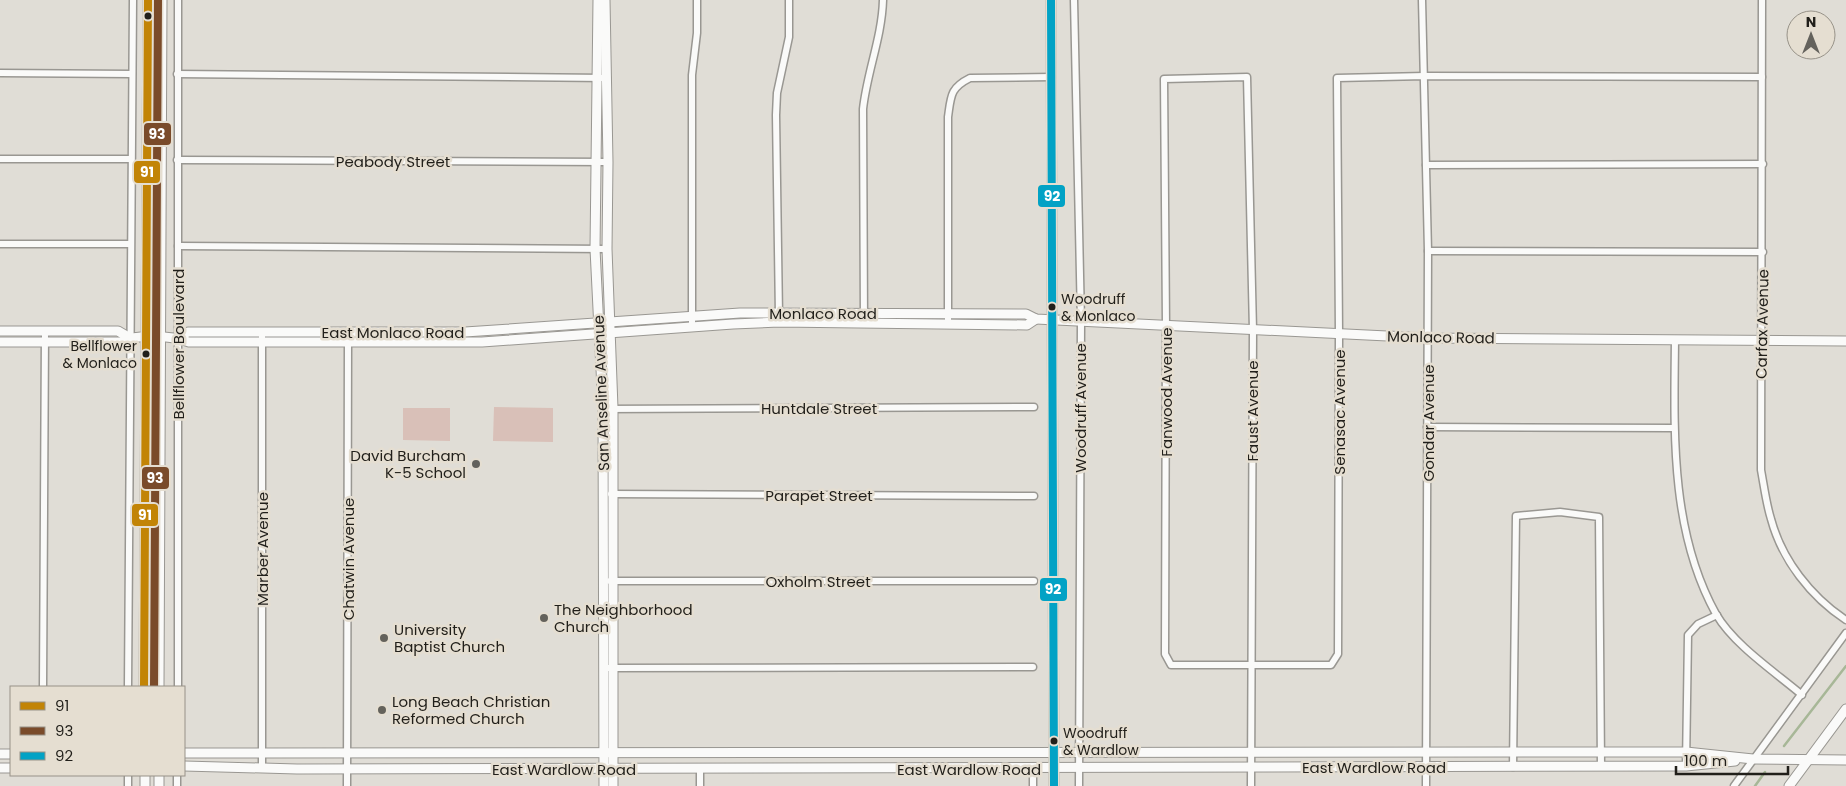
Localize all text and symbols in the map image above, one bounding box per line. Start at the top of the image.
north arrow [1786,10,1836,60]
unlabelled marker [143,11,153,21]
text: N [1806,12,1816,32]
line badge: 93 [143,122,172,146]
text: 93 [148,124,166,144]
street label: Peabody Street [336,151,450,172]
line badge: 91 [133,160,161,184]
text: 91 [140,162,154,182]
line badge: 92 [1037,184,1066,208]
text: 92 [1044,186,1060,206]
street label: Bellflower Boulevard [168,269,189,419]
street label: Carfax Avenue [1751,269,1773,379]
place label: Woodruff & Monlaco [1061,289,1135,326]
marker: Woodruff & Monlaco [1047,302,1057,312]
street label: Monlaco Road [769,303,877,324]
street label: San Anseline Avenue [588,315,614,471]
street label: East Monlaco Road [322,322,464,343]
street label: Monlaco Road [1387,326,1495,348]
street label: Fanwood Avenue [1156,327,1177,457]
place label: Bellflower & Monlaco [63,336,137,373]
street label: Woodruff Avenue [1070,343,1091,473]
marker: Bellflower & Monlaco [141,349,151,359]
street label: Senasac Avenue [1329,349,1350,475]
street label: Faust Avenue [1242,361,1263,461]
street label: Gondar Avenue [1418,364,1439,482]
street label: Huntdale Street [761,398,877,419]
place label: David Burcham K-5 School [350,445,466,483]
marker: David Burcham K-5 School [470,458,482,470]
line badge: 93 [141,466,170,490]
text: 93 [146,468,164,488]
street label: Parapet Street [765,485,873,506]
street label: Marber Avenue [252,492,273,606]
street label: Chatwin Avenue [338,498,359,620]
line badge: 91 [131,503,159,527]
text: 91 [138,505,152,525]
street label: Oxholm Street [765,571,871,592]
line badge: 92 [1039,577,1068,602]
text: 92 [1045,579,1061,599]
place label: The Neighborhood Church [554,599,693,637]
marker: The Neighborhood Church [538,612,550,624]
place label: University Baptist Church [394,619,505,657]
marker: University Baptist Church [378,632,390,644]
legend [10,686,185,776]
place label: Long Beach Christian Reformed Church [392,691,550,729]
text: 91 [55,695,69,716]
marker: Long Beach Christian Reformed Church [376,704,388,716]
text: 93 [55,720,73,741]
place label: Woodruff & Wardlow [1063,723,1139,760]
marker: Woodruff & Wardlow [1049,736,1059,746]
scale bar [1676,744,1788,776]
text: 92 [55,745,73,766]
text: 100 m [1684,750,1727,771]
street label: East Wardlow Road [1302,757,1446,778]
street label: East Wardlow Road [492,759,636,780]
street label: East Wardlow Road [897,759,1041,780]

